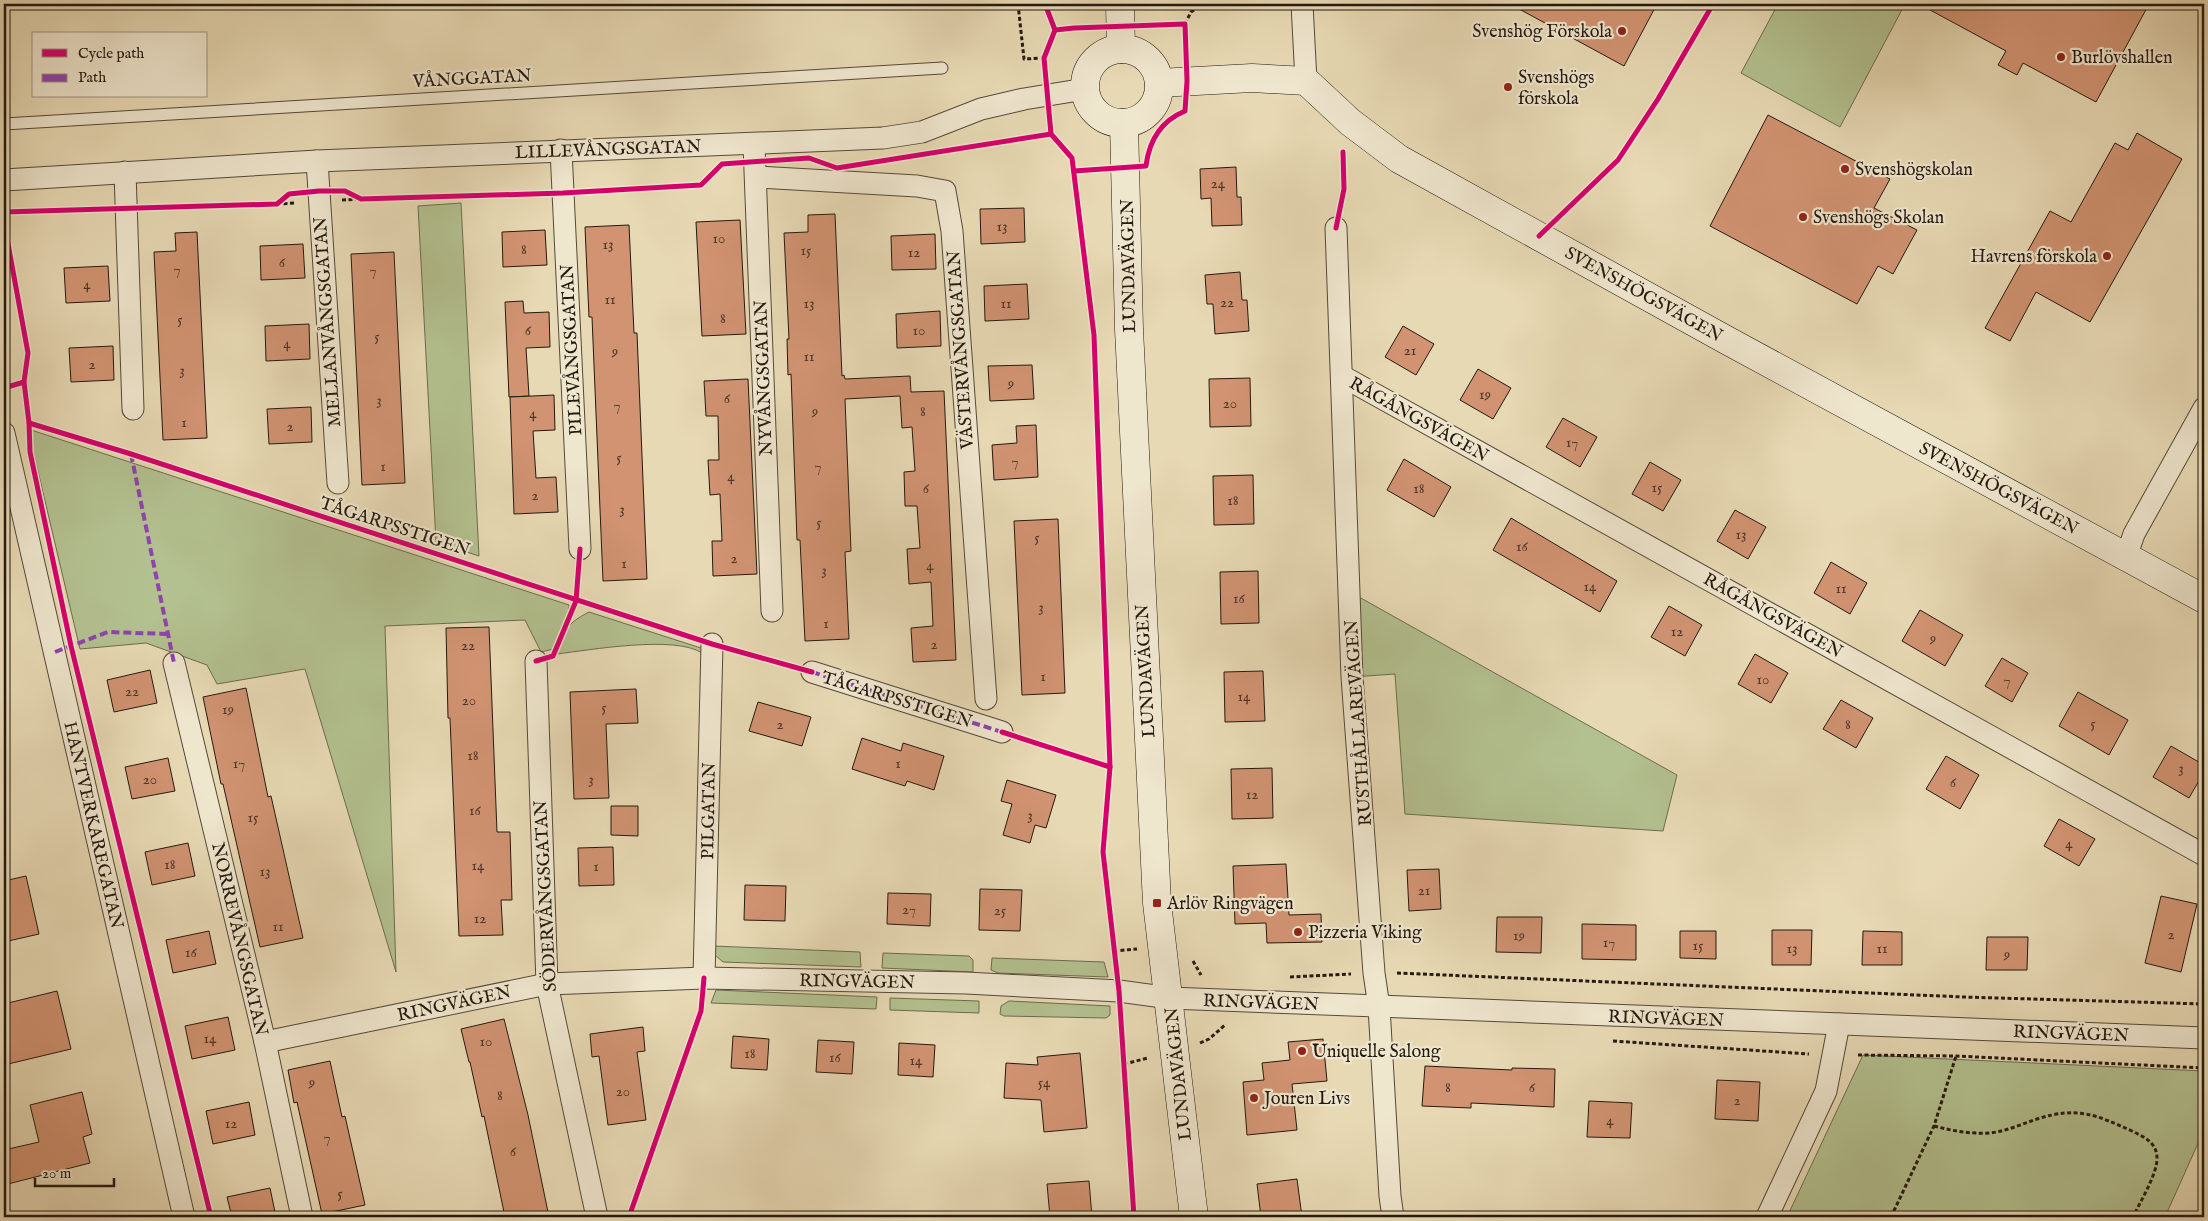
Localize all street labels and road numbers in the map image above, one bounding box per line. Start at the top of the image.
street label: VÅNGGATAN [411,63,533,94]
street label: LILLEVÅNGSGATAN [514,134,702,165]
street label: LUNDAVÄGEN [1116,198,1142,333]
street label: MELLANVÅNGSGATAN [308,215,347,428]
street label: SVENSHÖGSVÄGEN [1560,241,1727,348]
street label: VÄSTERVÅNGSGATAN [941,249,980,451]
street label: PILEVÅNGSGATAN [555,263,588,436]
street label: NYVÅNGSGATAN [748,299,779,456]
street label: RÅGÅNGSVÄGEN [1345,371,1493,468]
street label: SVENSHÖGSVÄGEN [1915,437,2083,541]
street label: TÅGARPSSTIGEN [317,490,473,563]
street label: RÅGÅNGSVÄGEN [1699,567,1847,664]
street label: LUNDAVÄGEN [1130,603,1161,738]
street label: RUSTHÅLLAREVÄGEN [1339,618,1378,827]
street label: TÅGARPSSTIGEN [818,665,976,734]
street label: HANTVERKAREGATAN [57,719,128,932]
street label: PILGATAN [697,762,722,860]
street label: SÖDERVÅNGSGATAN [528,799,563,992]
street label: NORREVÅNGSGATAN [205,840,274,1039]
street label: RINGVÄGEN [799,969,916,995]
street label: RINGVÄGEN [395,980,514,1028]
street label: RINGVÄGEN [1203,989,1320,1017]
street label: RINGVÄGEN [1608,1005,1725,1033]
street label: LUNDAVÄGEN [1160,1006,1198,1142]
street label: RINGVÄGEN [2013,1020,2130,1048]

